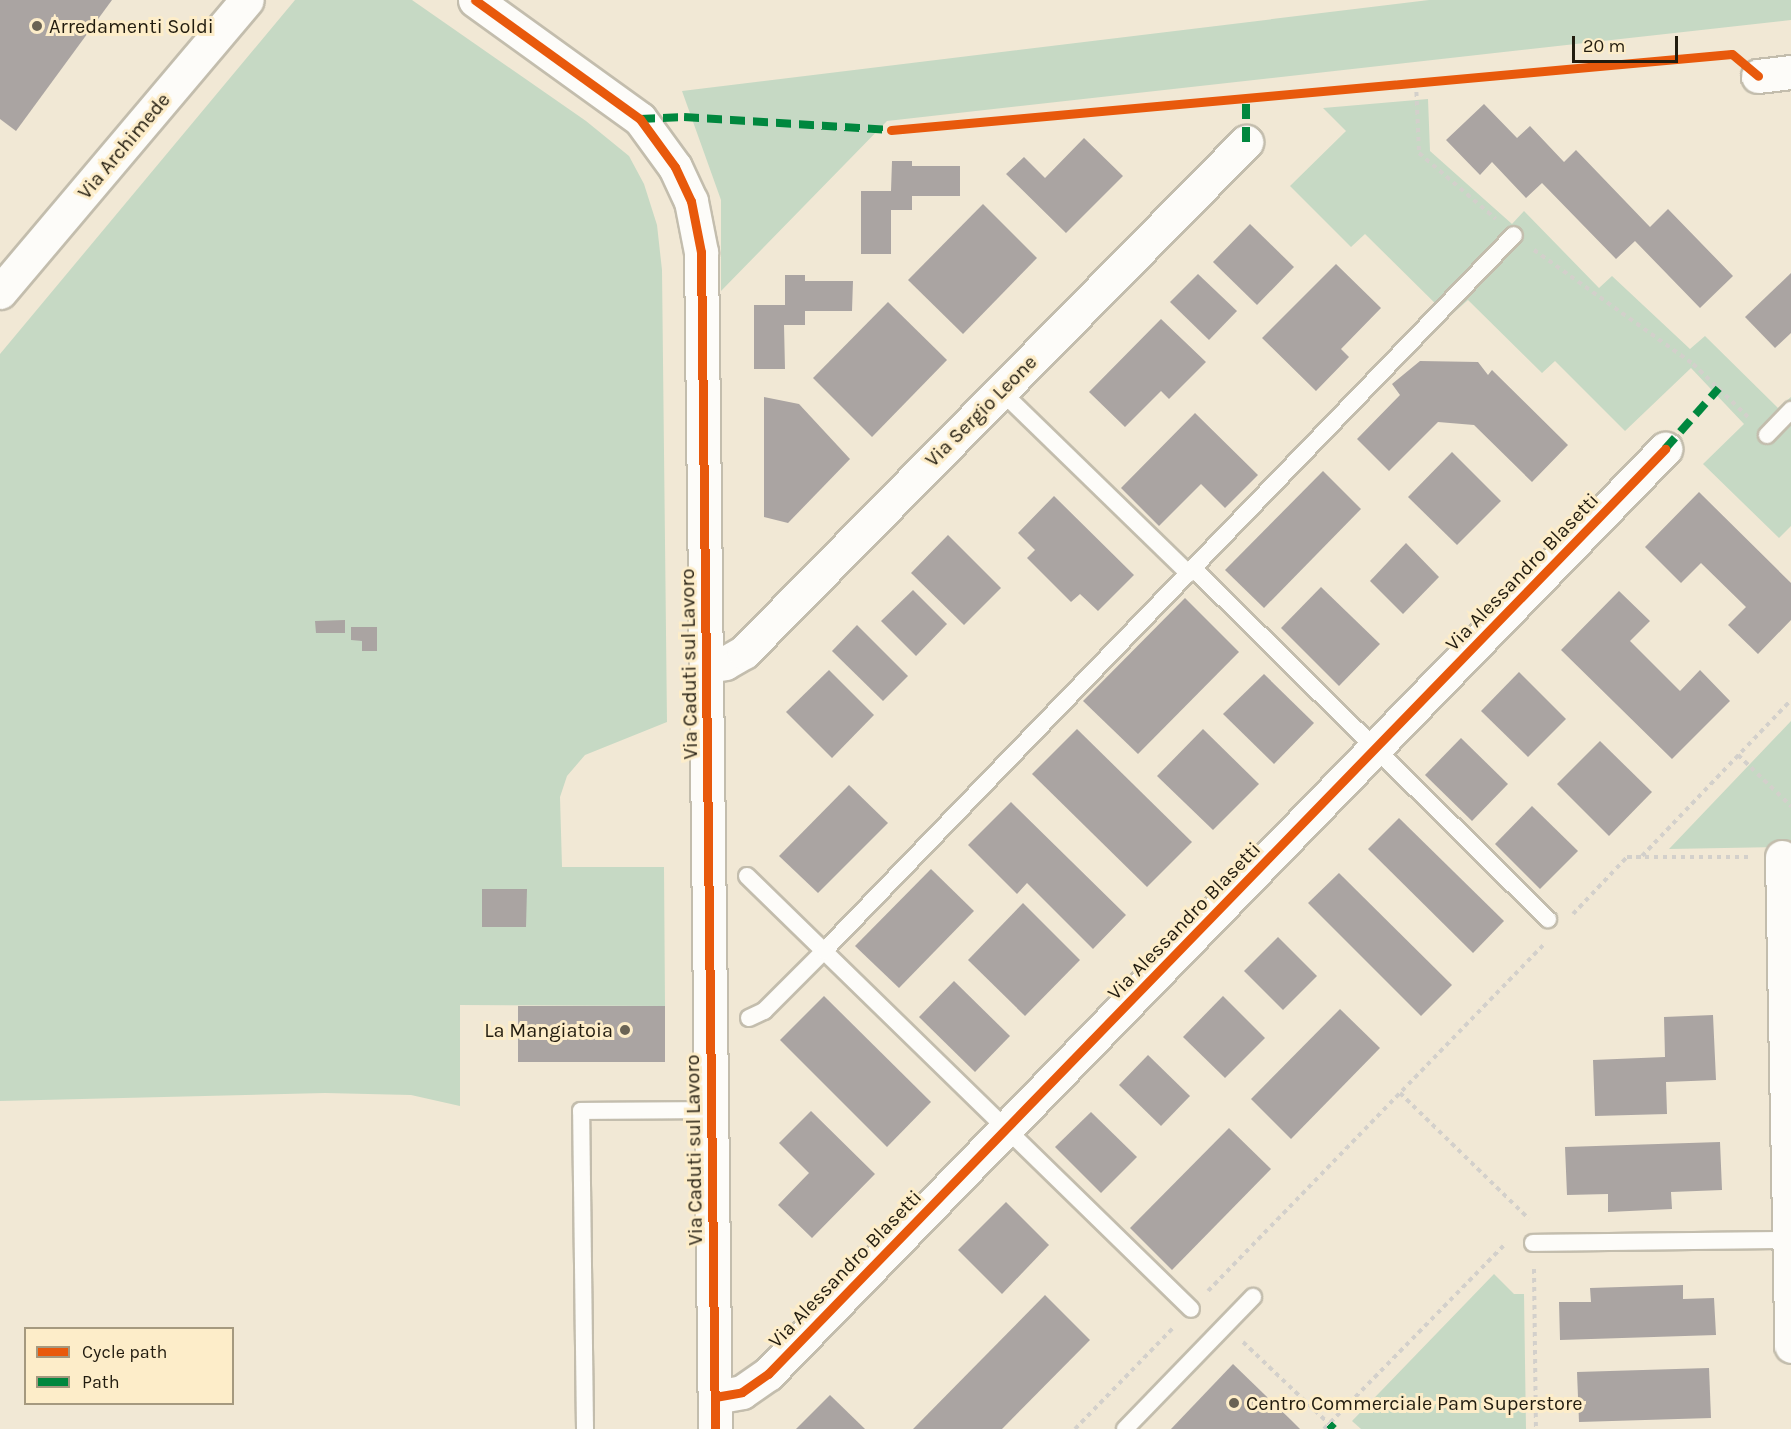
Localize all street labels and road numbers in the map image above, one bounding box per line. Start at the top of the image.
street label: Via Archimede [73,88,175,204]
street label: Via Sergio Leone [920,350,1042,472]
street label: Via Alessandro Blasetti [1440,488,1604,656]
street label: Via Caduti sul Lavoro [675,568,703,760]
street label: Via Alessandro Blasetti [1102,837,1266,1005]
street label: Via Caduti sul Lavoro [680,1054,708,1246]
street label: Via Alessandro Blasetti [763,1185,927,1353]

